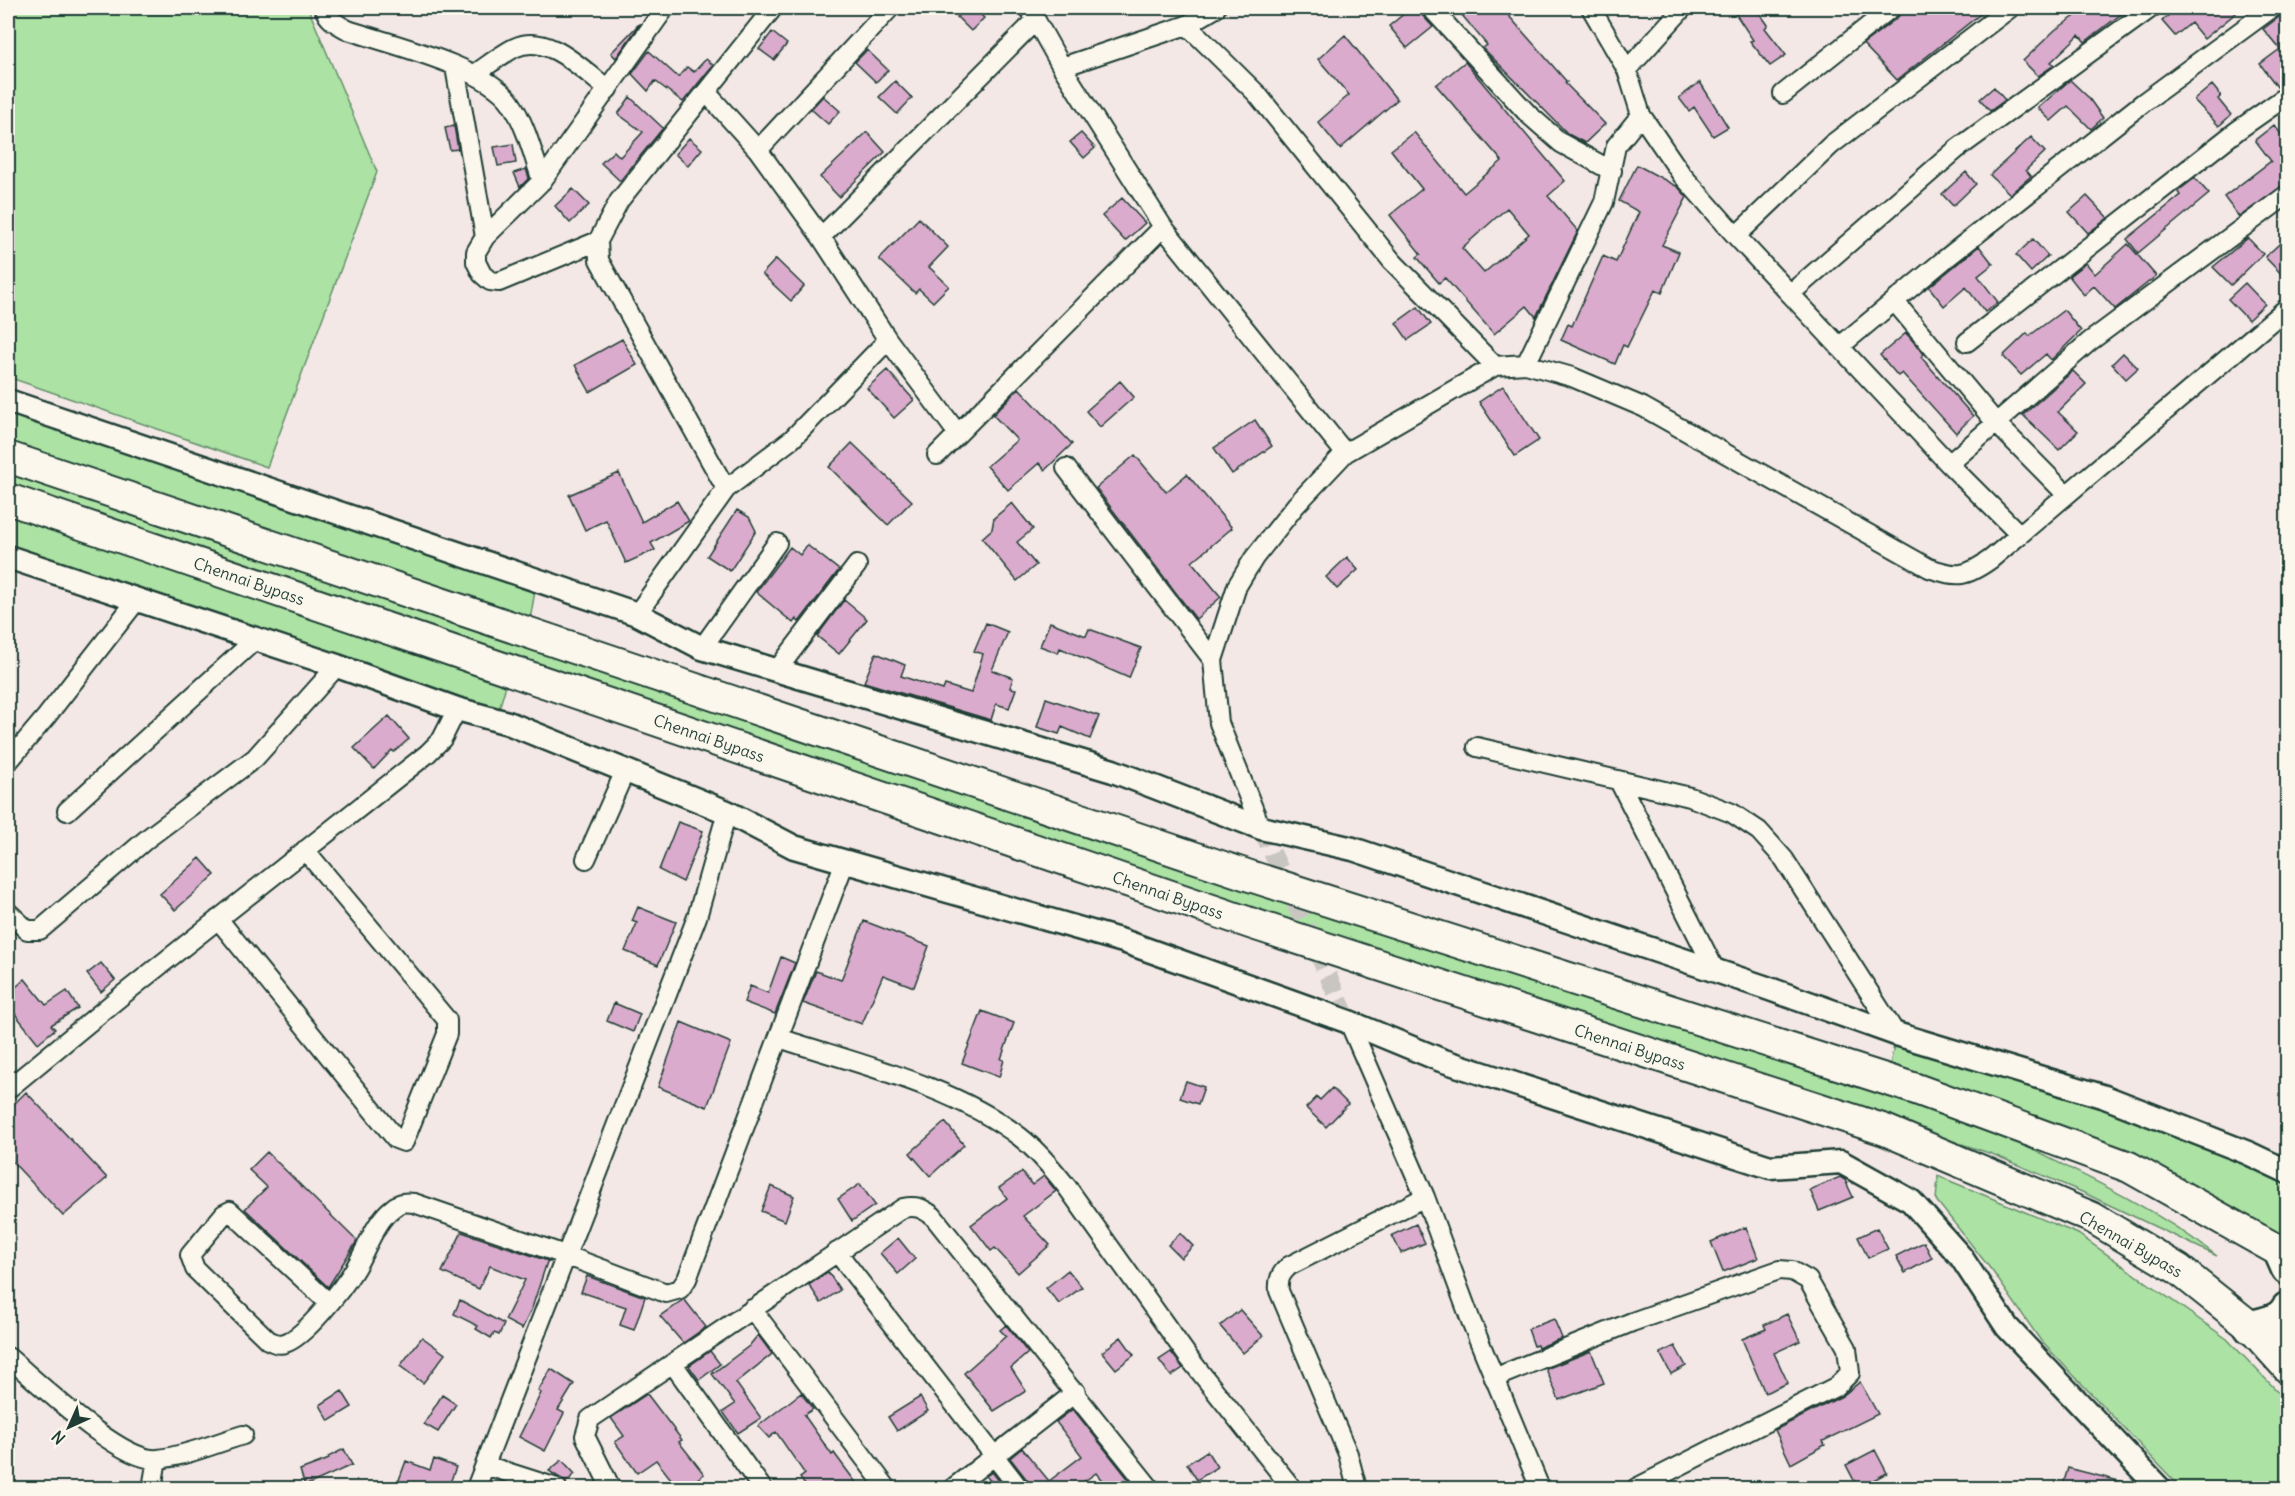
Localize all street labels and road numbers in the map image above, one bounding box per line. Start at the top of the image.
street label: Chennai Bypass [191,553,307,609]
street label: Chennai Bypass [651,710,767,766]
street label: Chennai Bypass [1110,867,1226,923]
street label: Chennai Bypass [1572,1020,1688,1074]
street label: Chennai Bypass [2076,1206,2186,1282]

